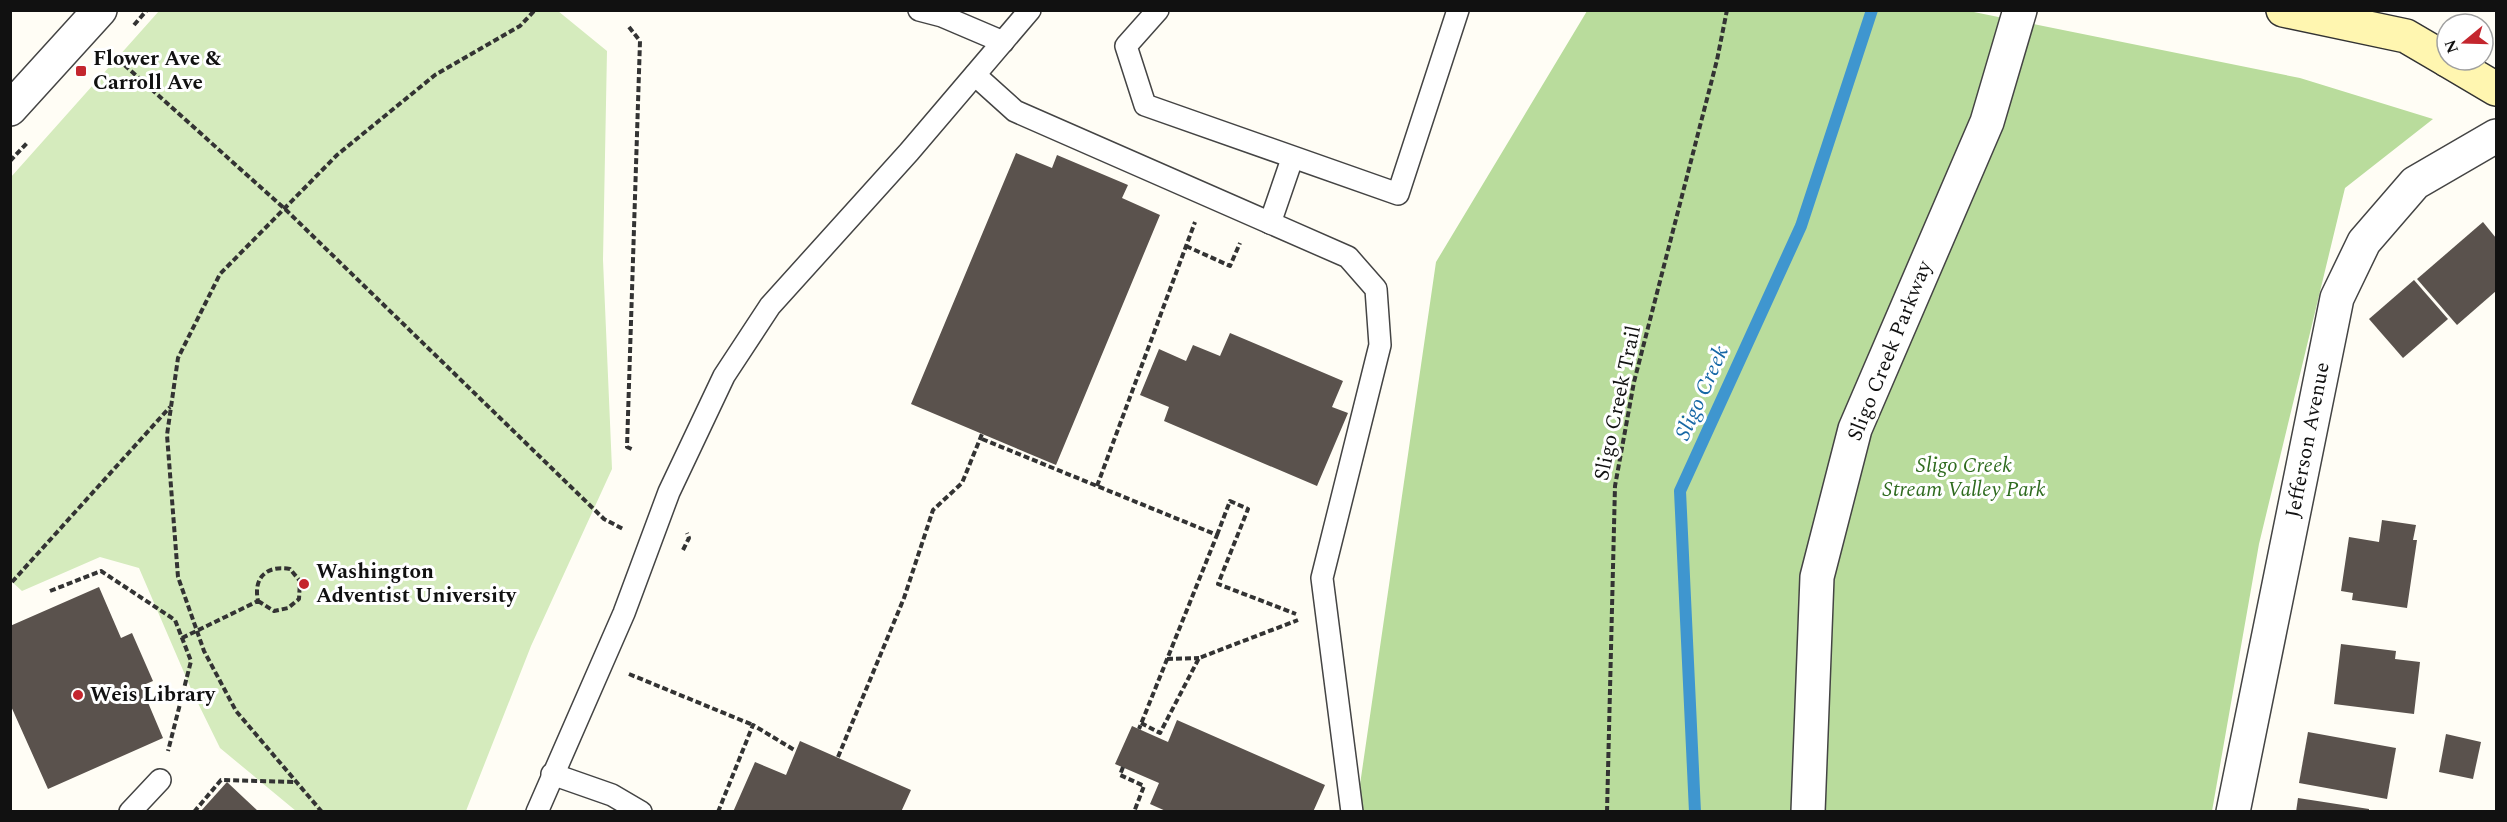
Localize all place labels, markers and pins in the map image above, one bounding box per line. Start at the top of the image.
place label: Flower Ave & Carroll Ave [93,43,221,99]
marker: Flower Ave & Carroll Ave [74,64,88,78]
place label: Washington Adventist University [316,556,517,612]
marker: Washington Adventist University [297,577,311,591]
place label: Weis Library [90,679,216,711]
marker: Weis Library [71,688,85,702]

